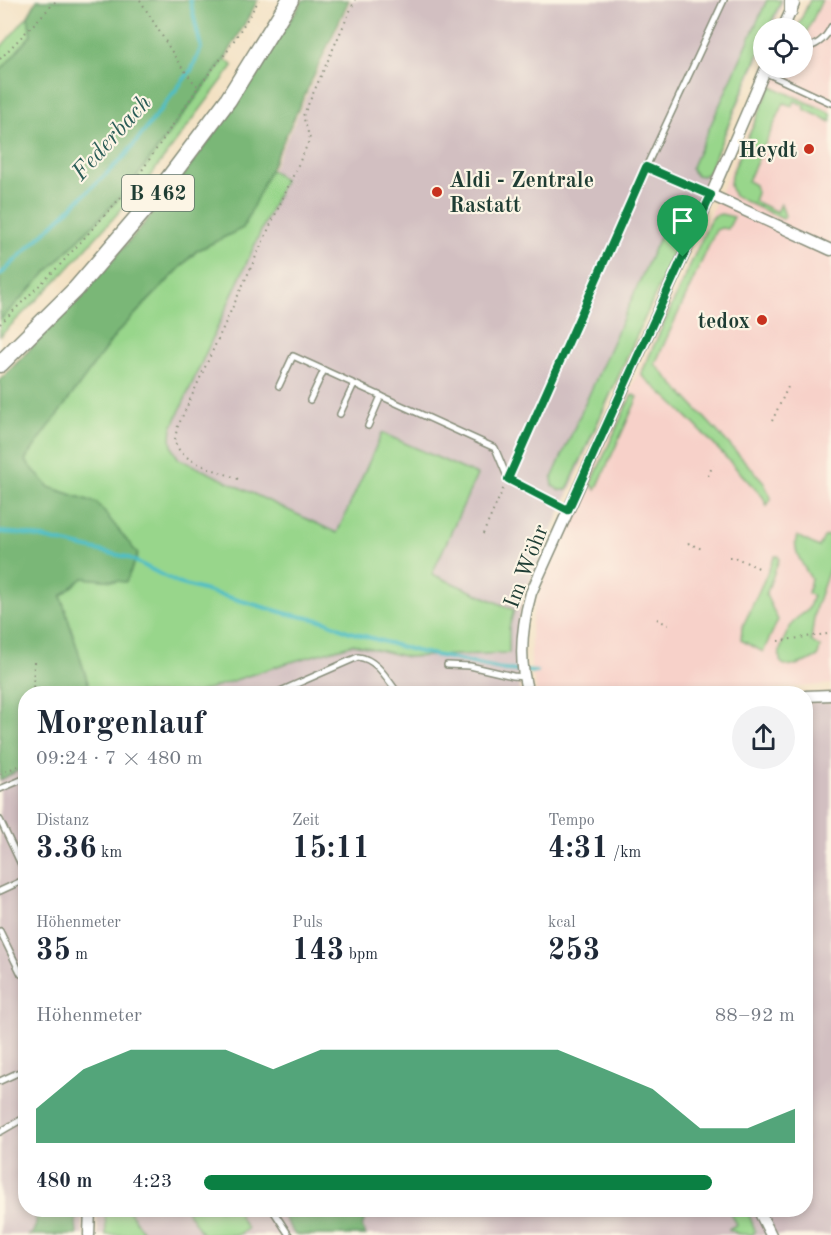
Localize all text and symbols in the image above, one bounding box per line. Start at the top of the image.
map controls [753,18,813,78]
button: locate [753,18,813,78]
water label: Federbach [67,91,157,186]
place label: Heydt [738,140,797,162]
marker: Heydt [802,142,816,156]
place label: Aldi - Zentrale Rastatt [449,170,594,217]
road number: B 462 [122,175,194,211]
marker: Aldi - Zentrale Rastatt [430,185,444,199]
pin [657,195,708,257]
icon: arrive [666,204,699,237]
place label: tedox [698,311,750,333]
marker: tedox [755,313,769,327]
street label: Im Wöhr [501,522,553,612]
button: share [732,706,795,769]
text: Morgenlauf [36,708,205,741]
text: 09:24 · 7 × 480 m [36,749,203,769]
text: Distanz [36,813,89,829]
text: Zeit [292,813,320,829]
text: Tempo [548,813,595,829]
text: 3.36 [36,834,97,864]
text: 15:11 [292,834,370,864]
text: 4:31 [548,834,609,864]
text: km [97,845,122,861]
text: /km [609,845,641,861]
text: Höhenmeter [36,915,121,931]
text: Puls [292,915,323,931]
text: kcal [548,915,576,931]
text: 35 [36,936,71,966]
text: 143 [292,936,344,966]
text: 253 [548,936,600,966]
text: m [71,947,88,963]
text: bpm [344,947,378,963]
text: Höhenmeter [36,1006,142,1026]
text: 88–92 m [715,1006,795,1026]
text: 480 m [36,1172,92,1192]
text: 4:23 [132,1172,172,1192]

